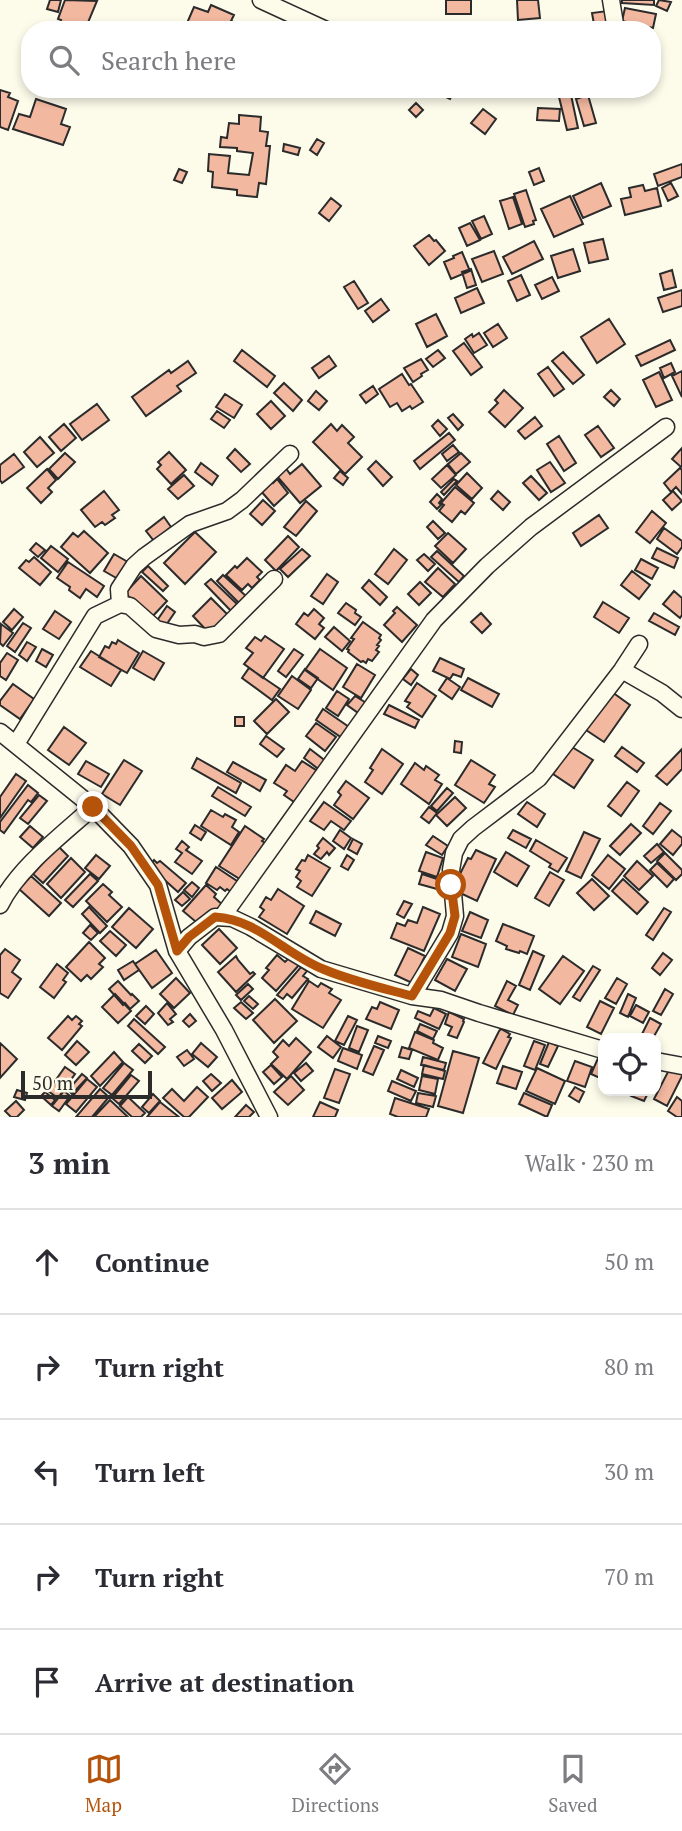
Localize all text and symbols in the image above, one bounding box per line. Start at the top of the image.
search box [21,21,661,98]
icon: search [45,41,83,79]
text: Search here [101,43,236,77]
route end [77,791,108,822]
route start [435,869,466,900]
map controls [598,1033,661,1096]
button: locate [598,1033,661,1096]
scale bar [21,1068,152,1100]
text: 50 m [32,1070,73,1095]
text: 3 min [28,1143,110,1183]
text: Walk · 230 m [525,1147,654,1178]
icon: ahead [28,1243,66,1281]
text: Continue [95,1245,209,1279]
text: 50 m [604,1246,654,1277]
icon: right [28,1348,66,1386]
text: Turn right [95,1350,224,1384]
text: 80 m [604,1351,654,1382]
icon: left [28,1453,66,1491]
text: Turn left [95,1455,205,1489]
text: 30 m [604,1456,654,1487]
icon: right [28,1558,66,1596]
text: Turn right [95,1560,224,1594]
text: 70 m [604,1561,654,1592]
icon: arrive [28,1663,66,1701]
text: Arrive at destination [95,1665,354,1699]
tab: Map [85,1750,123,1817]
tab: Directions [292,1750,379,1817]
tab: Saved [548,1750,597,1817]

